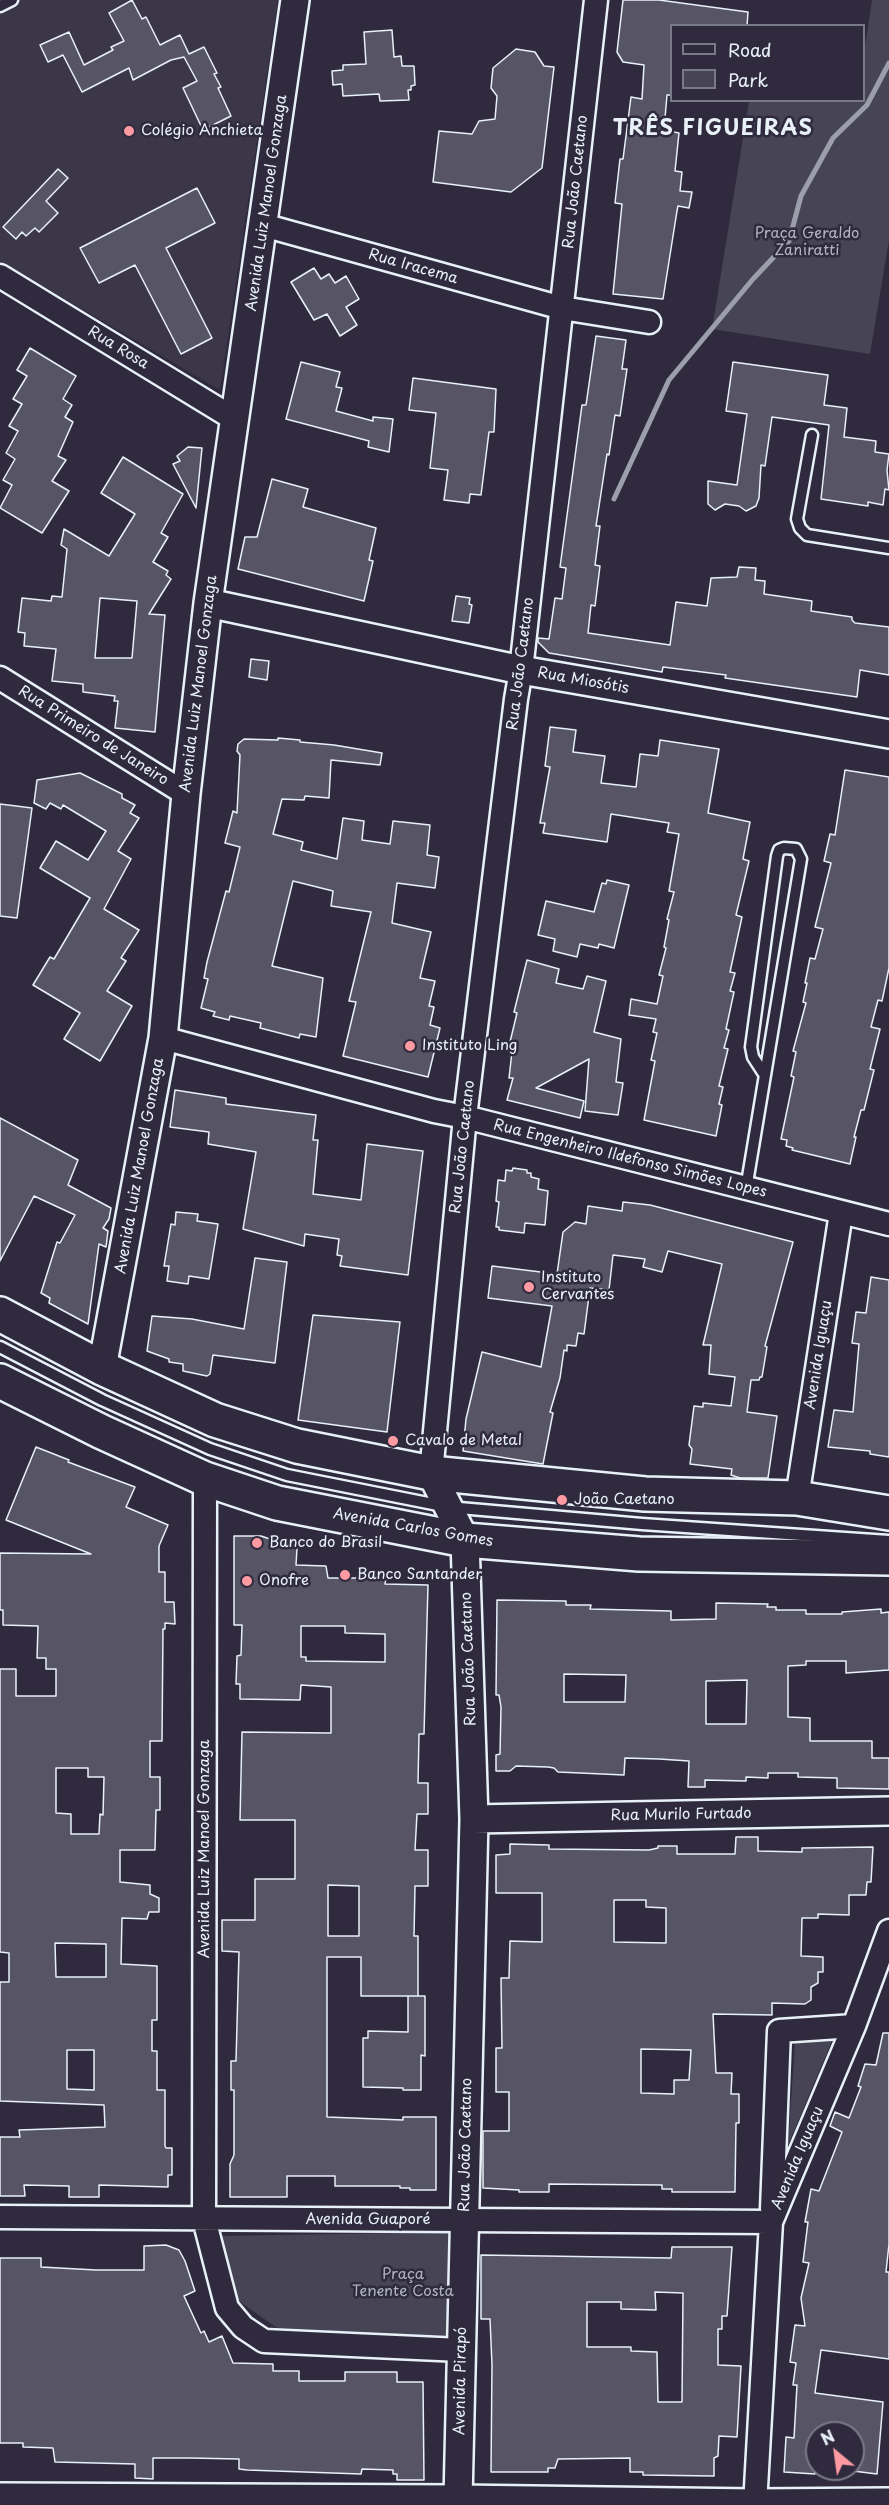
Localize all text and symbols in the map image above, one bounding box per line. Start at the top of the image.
legend [670,24,865,102]
text: Road [728,36,772,63]
text: Park [728,66,768,93]
street label: Avenida Luiz Manoel Gonzaga [243,93,291,313]
street label: Rua João Caetano [560,114,592,250]
district label: TRÊS FIGUEIRAS [613,116,813,142]
place label: Colégio Anchieta [141,122,263,140]
marker: Colégio Anchieta [122,124,136,138]
park label: Praça Geraldo Zaniratti [755,225,859,260]
street label: Rua Iracema [366,246,460,288]
street label: Rua Rosa [84,323,152,373]
street label: Avenida Luiz Manoel Gonzaga [177,574,221,794]
street label: Rua João Caetano [504,596,538,732]
street label: Rua Miosótis [536,664,630,698]
street label: Rua Primeiro de Janeiro [15,682,171,790]
place label: Instituto Ling [422,1037,517,1055]
marker: Instituto Ling [403,1039,417,1053]
street label: Avenida Luiz Manoel Gonzaga [112,1057,168,1275]
street label: Rua João Caetano [447,1079,479,1215]
street label: Rua Engenheiro Ildefonso Simões Lopes [491,1116,769,1202]
place label: Instituto Cervantes [541,1269,614,1304]
marker: Instituto Cervantes [522,1280,536,1294]
street label: Avenida Iguaçu [801,1299,837,1411]
place label: Cavalo de Metal [405,1432,522,1450]
marker: Cavalo de Metal [386,1434,400,1448]
place label: João Caetano [574,1491,674,1509]
marker: João Caetano [555,1493,569,1507]
street label: Avenida Carlos Gomes [332,1505,494,1551]
place label: Banco do Brasil [269,1534,382,1552]
marker: Banco do Brasil [250,1536,264,1550]
place label: Banco Santander [357,1566,482,1584]
marker: Banco Santander [338,1568,352,1582]
place label: Onofre [259,1572,309,1590]
marker: Onofre [240,1574,254,1588]
street label: Rua João Caetano [458,1592,480,1726]
street label: Avenida Luiz Manoel Gonzaga [196,1740,214,1958]
street label: Rua Murilo Furtado [610,1805,752,1825]
street label: Rua João Caetano [456,2078,476,2212]
street label: Avenida Iguaçu [768,2104,828,2212]
street label: Avenida Guaporé [305,2211,431,2229]
park label: Praça Tenente Costa [352,2266,454,2301]
street label: Avenida Pirapó [451,2327,471,2435]
north arrow [805,2421,865,2481]
text: N [816,2423,839,2451]

